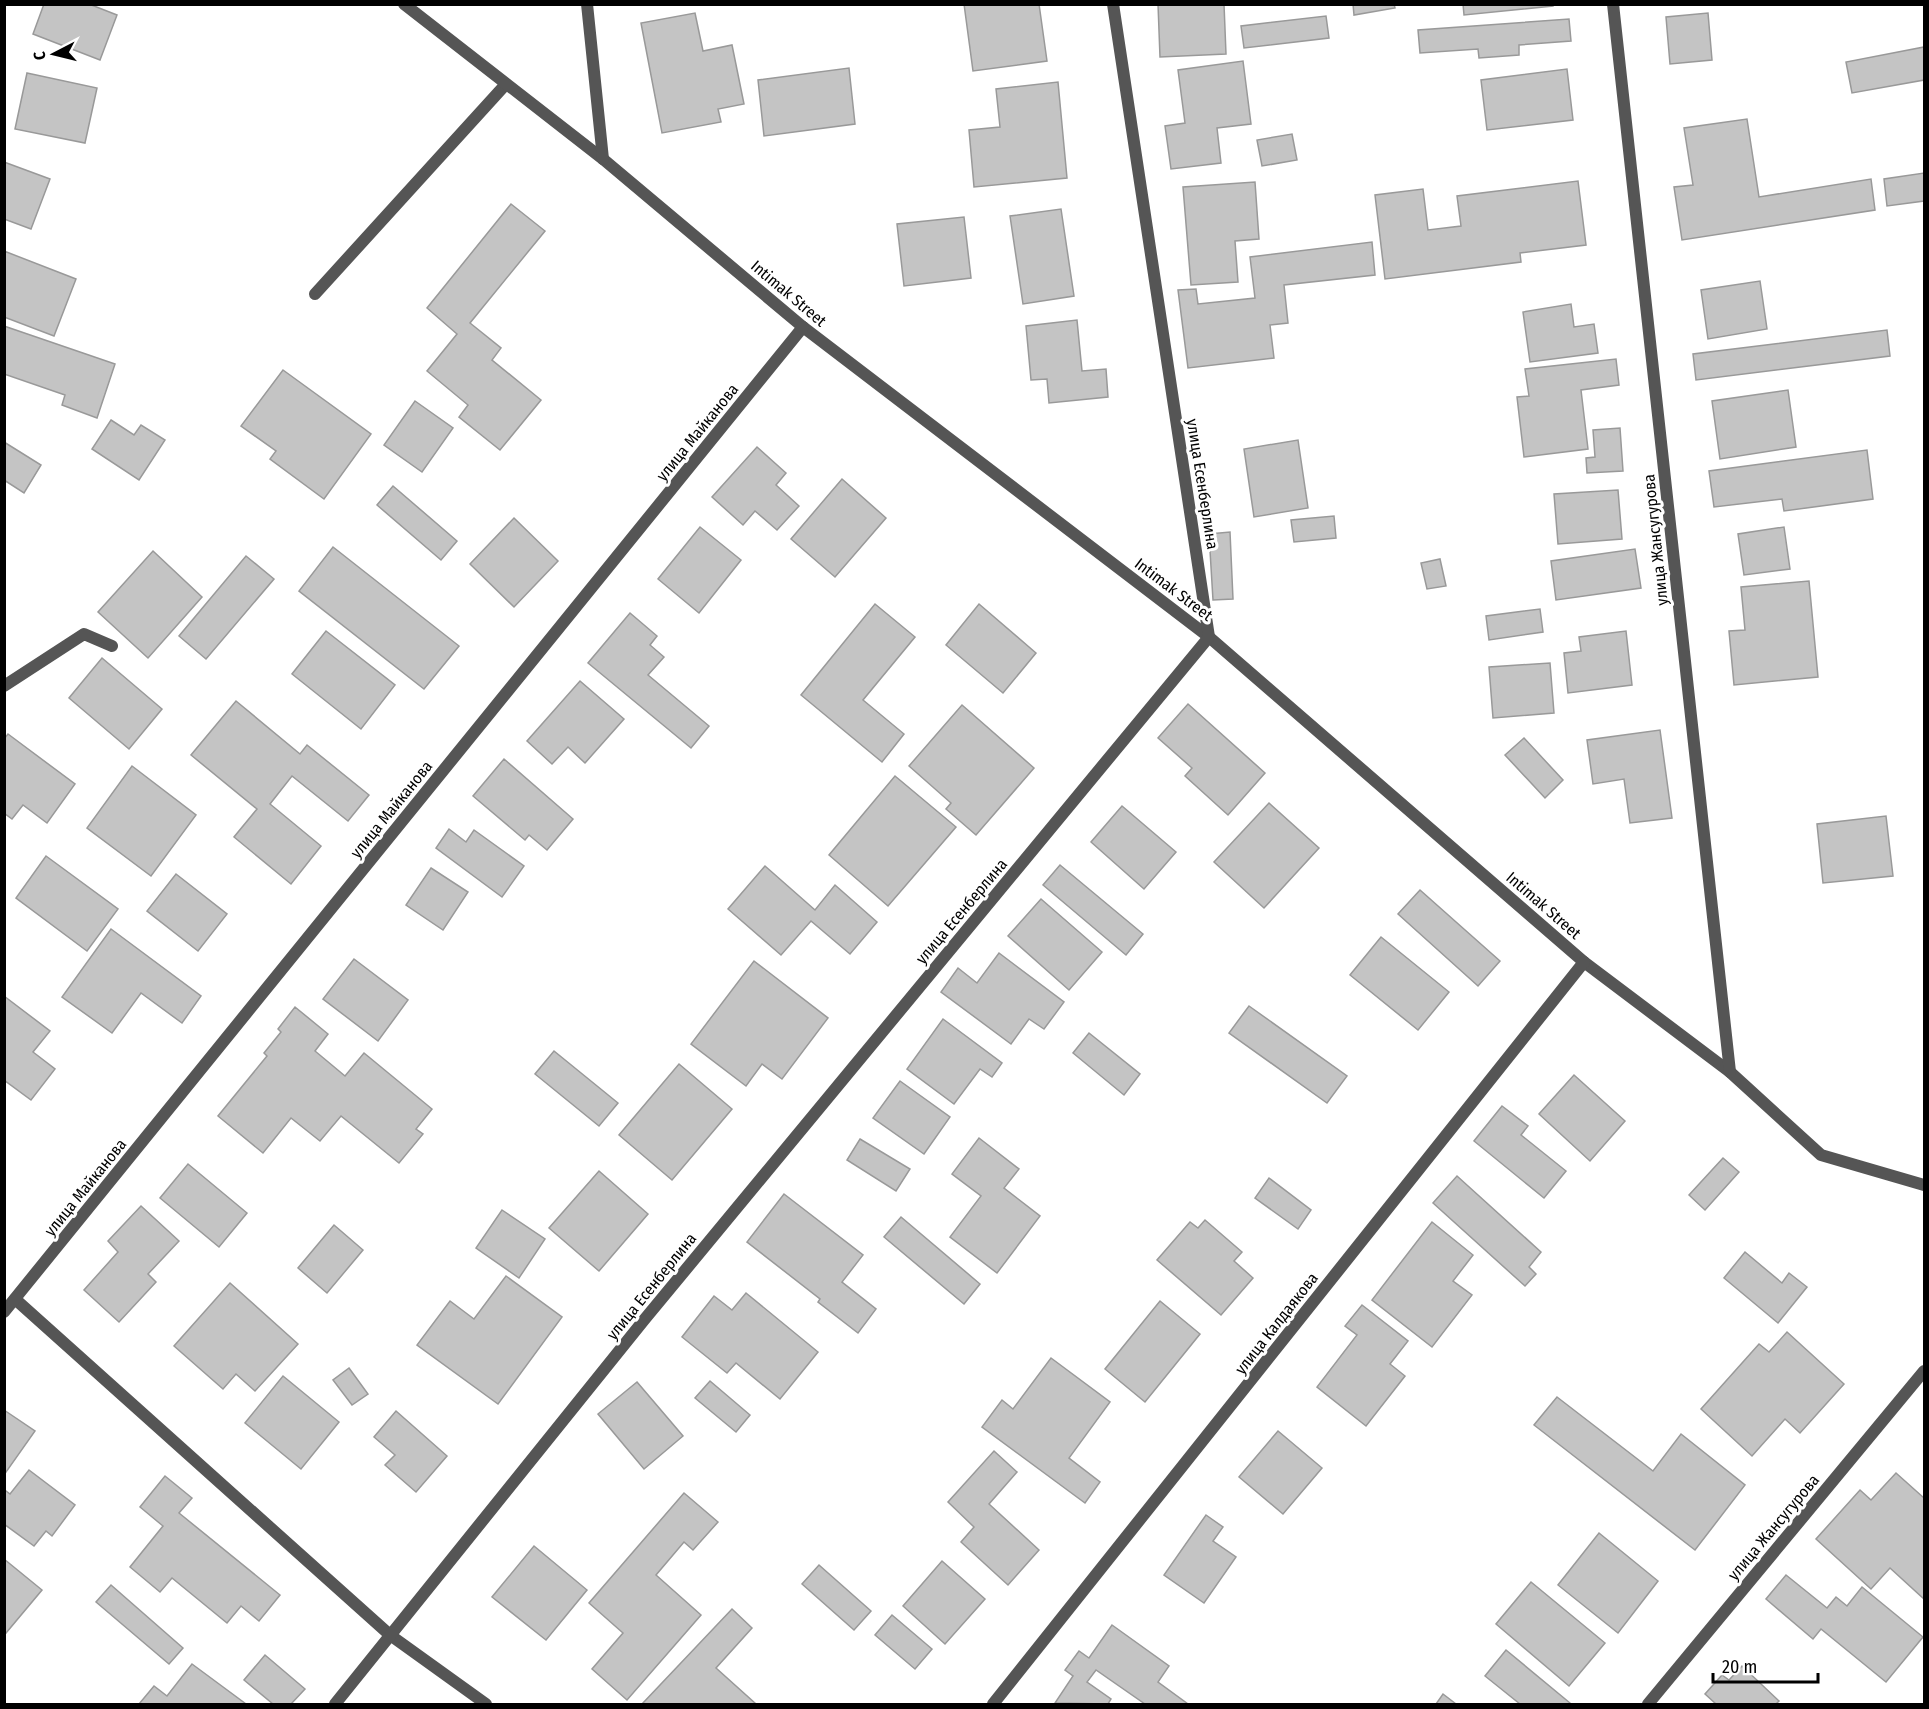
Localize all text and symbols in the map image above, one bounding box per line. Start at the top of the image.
north arrow [24,24,84,84]
text: С [30,50,50,61]
street label: Intimak Street [747,256,831,331]
street label: улица Майканова [652,380,742,485]
street label: улица Есенберлина [1183,418,1222,551]
street label: улица Жансугурова [1639,473,1672,607]
street label: Intimak Street [1131,554,1217,625]
street label: улица Майканова [346,757,436,862]
street label: улица Есенберлина [912,855,1011,968]
street label: Intimak Street [1502,868,1585,943]
street label: улица Майканова [40,1135,130,1240]
street label: улица Есенберлина [603,1229,700,1343]
street label: улица Калдаякова [1231,1269,1322,1378]
street label: улица Жансугурова [1724,1471,1823,1584]
scale bar [1713,1646,1818,1684]
text: 20 m [1722,1656,1757,1678]

